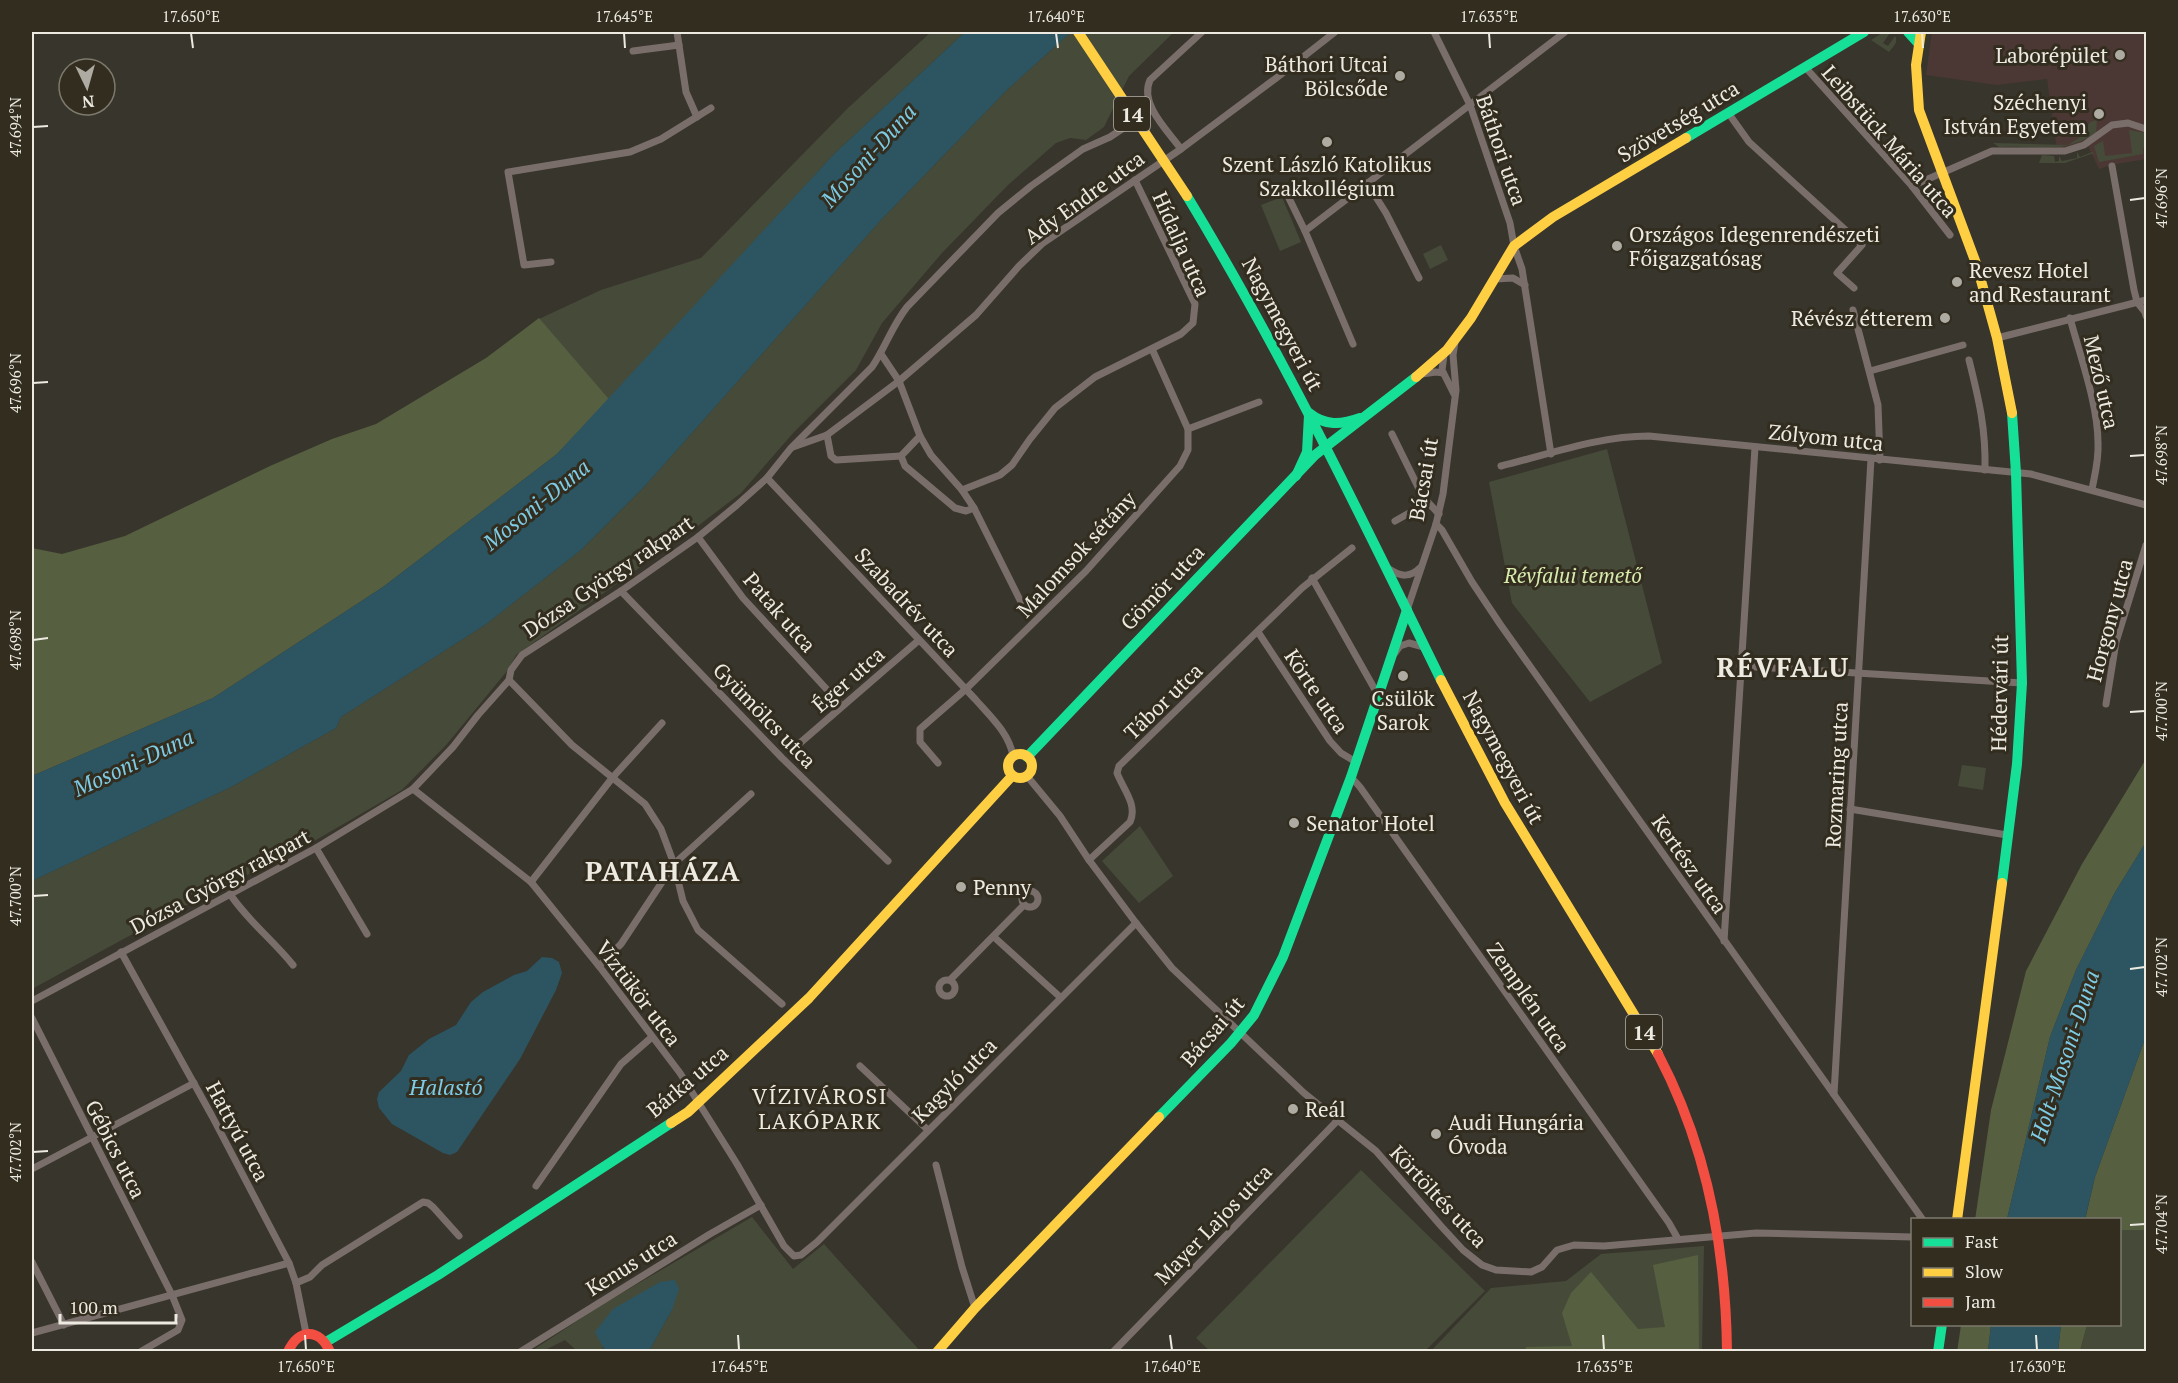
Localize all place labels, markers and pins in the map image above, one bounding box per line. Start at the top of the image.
place label: Laborépület [1996,41,2108,69]
marker: Laborépület [2113,48,2127,62]
place label: Báthori Utcai Bölcsőde [1265,50,1388,102]
marker: Báthori Utcai Bölcsőde [1393,69,1407,83]
place label: Széchenyi István Egyetem [1943,88,2087,140]
marker: Széchenyi István Egyetem [2092,107,2106,121]
marker: Szent László Katolikus Szakkollégium [1320,135,1334,149]
place label: Szent László Katolikus Szakkollégium [1222,150,1432,202]
place label: Országos Idegenrendészeti Főigazgatósag [1629,220,1880,272]
marker: Országos Idegenrendészeti Főigazgatósag [1610,239,1624,253]
place label: Revesz Hotel and Restaurant [1969,256,2111,308]
marker: Revesz Hotel and Restaurant [1950,275,1964,289]
place label: Révész étterem [1791,304,1933,332]
marker: Révész étterem [1938,311,1952,325]
marker: Csülök Sarok [1396,669,1410,683]
place label: Csülök Sarok [1371,684,1435,736]
place label: Senator Hotel [1306,809,1435,837]
marker: Senator Hotel [1287,816,1301,830]
place label: Penny [973,873,1031,901]
marker: Penny [954,880,968,894]
place label: Reál [1305,1095,1345,1123]
marker: Reál [1286,1102,1300,1116]
place label: Audi Hungária Óvoda [1448,1108,1584,1160]
marker: Audi Hungária Óvoda [1429,1127,1443,1141]

